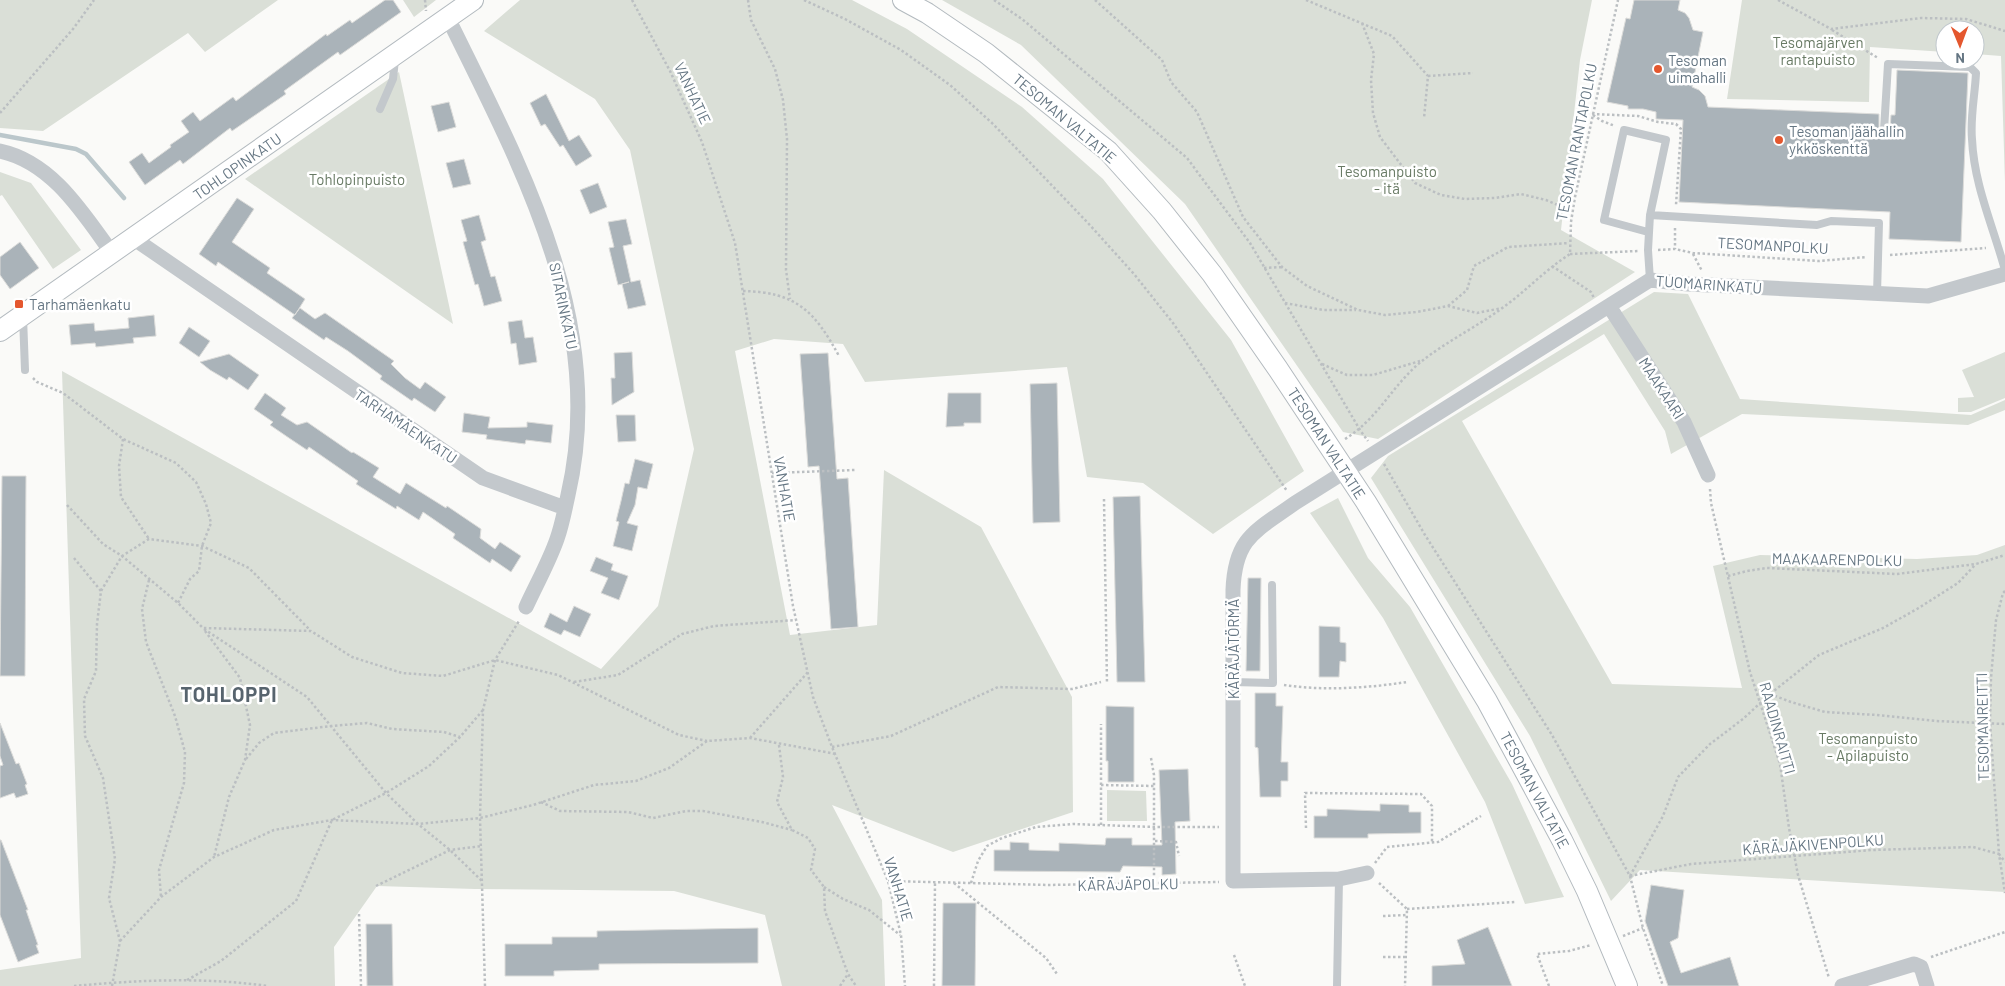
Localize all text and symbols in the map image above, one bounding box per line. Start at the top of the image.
north arrow [1935,20,1985,70]
park label: Tesomajärven rantapuisto [1773,33,1863,68]
text: N [1955,50,1965,67]
place label: Tesoman uimahalli [1668,51,1727,86]
street label: VANHATIE [671,59,715,127]
street label: TESOMAN RANTAPOLKU [1552,62,1600,222]
marker: Tesoman uimahalli [1652,63,1664,75]
street label: TESOMAN VALTATIE [1010,69,1120,167]
place label: Tesoman jäähallin ykköskenttä [1789,122,1904,157]
street label: TOHLOPINKATU [189,129,285,203]
marker: Tesoman jäähallin ykköskenttä [1773,134,1785,146]
park label: Tesomanpuisto - itä [1337,162,1437,197]
park label: Tohlopinpuisto [309,170,405,188]
street label: TESOMANPOLKU [1717,233,1829,257]
street label: SITARINKATU [546,261,582,351]
street label: TUOMARINKATU [1655,271,1763,297]
place label: Tarhamäenkatu [29,295,131,313]
marker: Tarhamäenkatu [13,298,25,310]
street label: MAAKAARI [1635,354,1689,422]
street label: TESOMAN VALTATIE [1284,384,1370,502]
street label: TARHAMÄENKATU [351,385,461,467]
street label: VANHATIE [770,455,800,523]
street label: MAAKAARENPOLKU [1772,549,1902,569]
street label: KÄRÄJÄTÖRMÄ [1224,599,1242,699]
street label: TESOMANREITTI [1972,672,1992,782]
street label: RAADINRAITTI [1756,680,1800,776]
district label: TOHLOPPI [181,682,277,706]
street label: TESOMAN VALTATIE [1497,729,1573,851]
park label: Tesomanpuisto - Apilapuisto [1818,729,1918,764]
street label: KÄRÄJÄKIVENPOLKU [1742,830,1884,858]
street label: VANHATIE [881,855,917,923]
street label: KÄRÄJÄPOLKU [1077,874,1179,894]

